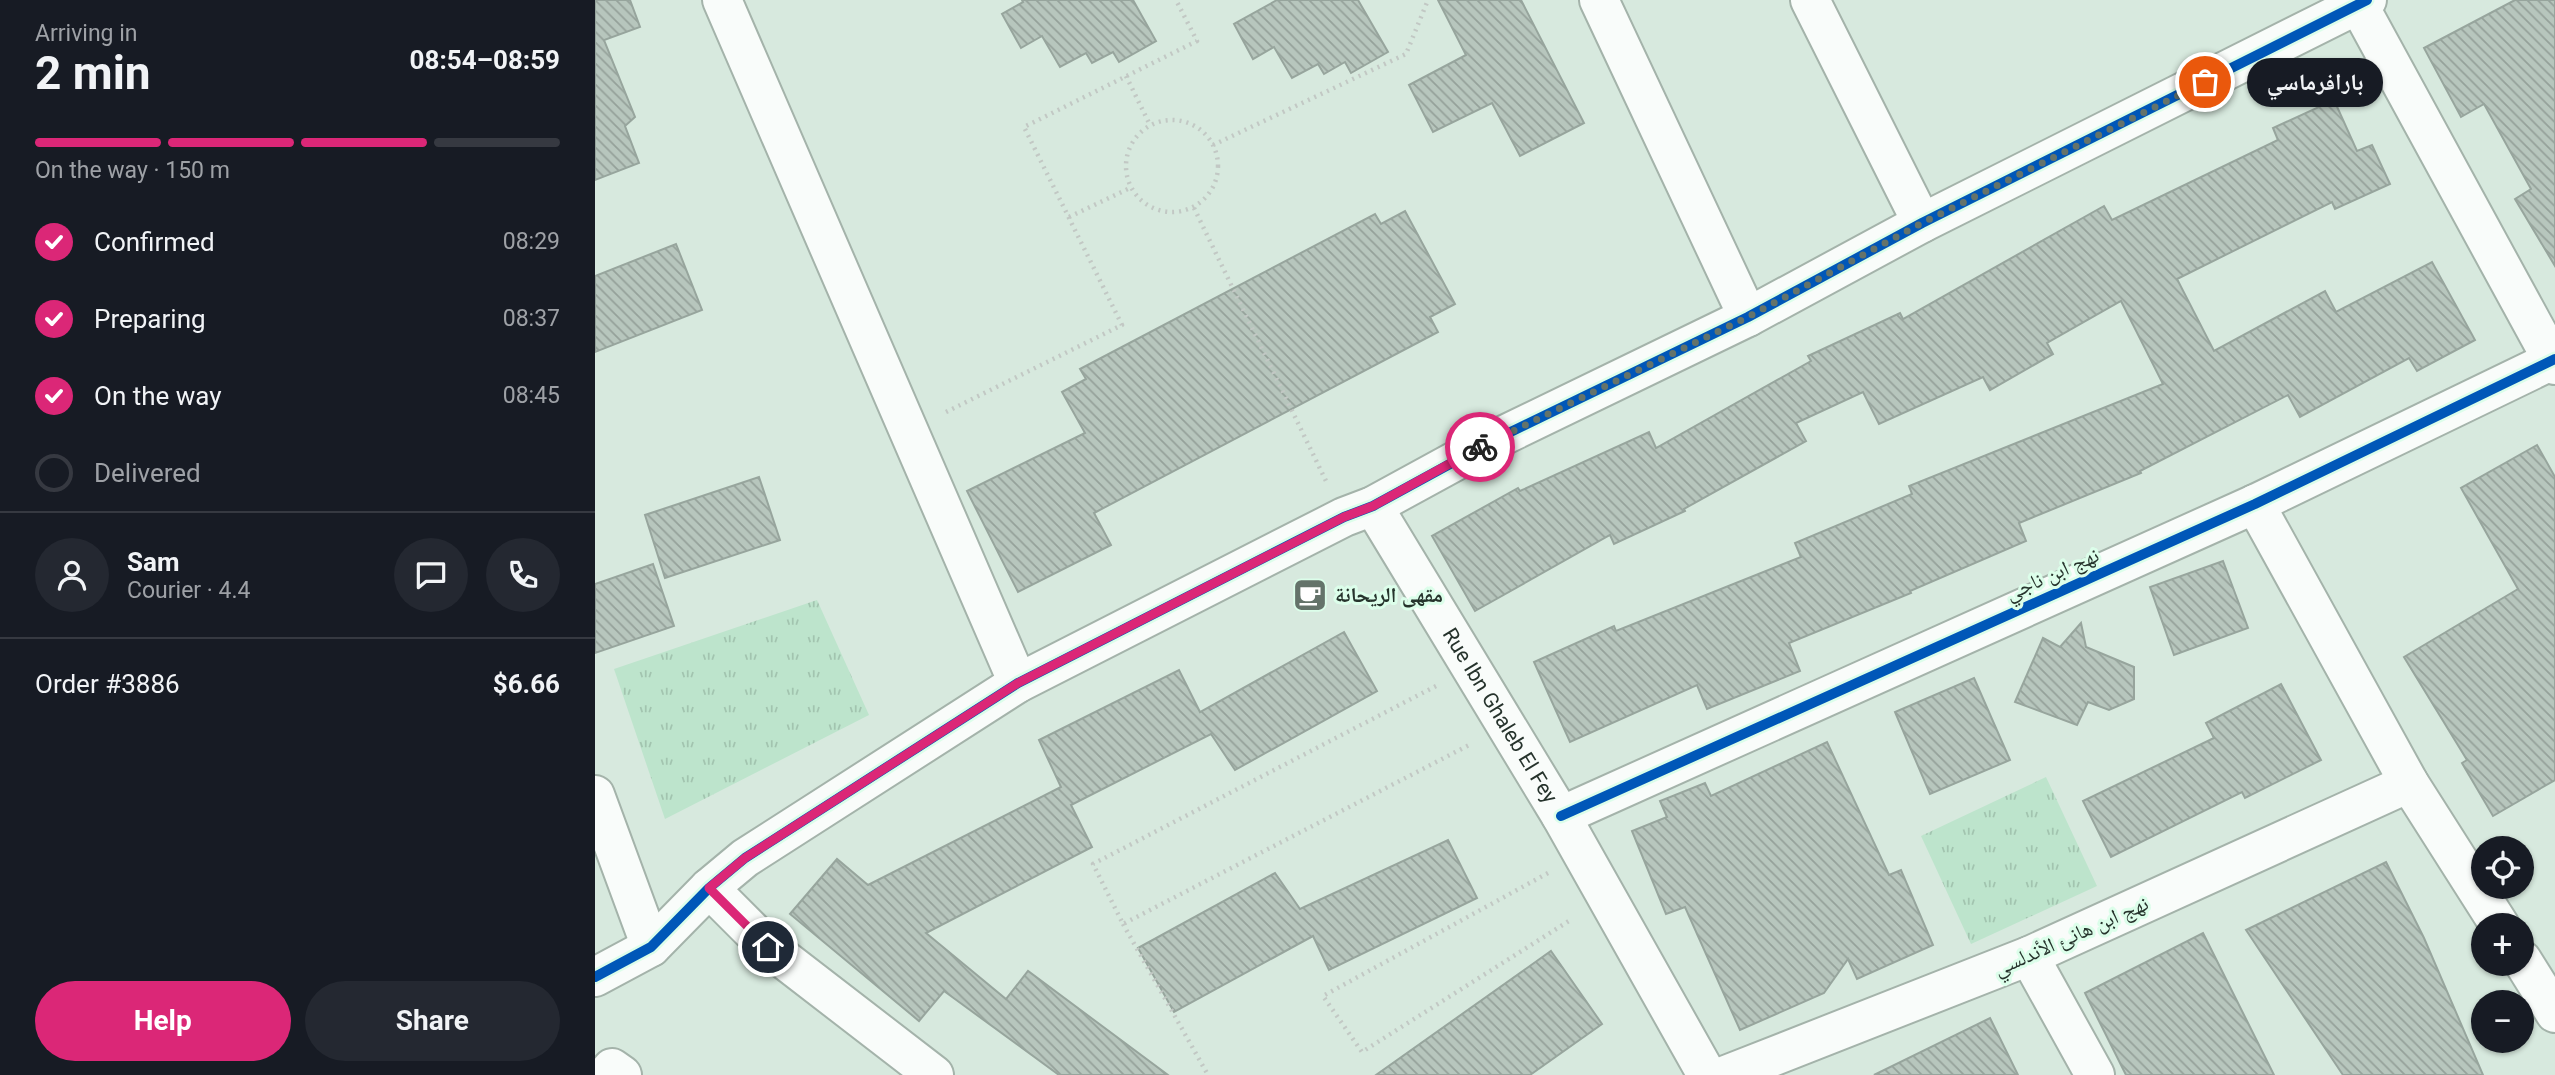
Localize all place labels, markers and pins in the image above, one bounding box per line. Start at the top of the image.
pin [2175,52,2235,112]
callout: بارافرماسي [2247,57,2383,106]
cafe icon: مقهى الريحانة [1291,576,1329,614]
place label: مقهى الريحانة [1335,583,1443,608]
pin [738,917,798,977]

